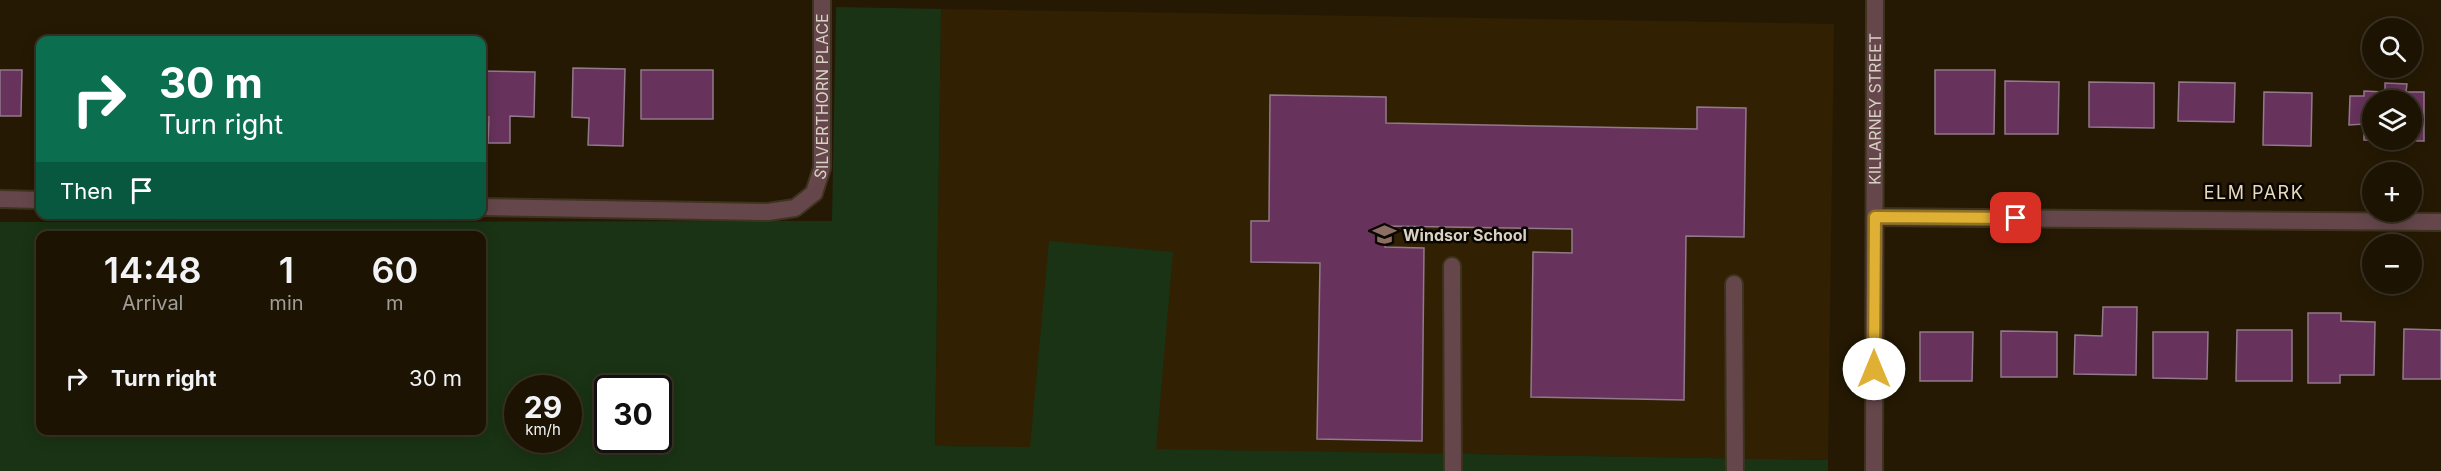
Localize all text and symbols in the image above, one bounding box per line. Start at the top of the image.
street label: SILVERTHORN PLACE [809,13,832,182]
map controls [2362,18,2422,294]
button: search [2362,18,2422,78]
street label: KILLARNEY STREET [1865,33,1885,185]
text: 30 m [159,57,263,108]
icon: right [60,60,138,138]
button: layers [2362,90,2422,150]
text: Turn right [159,108,283,141]
button: + [2362,162,2422,222]
icon: arrive [125,174,158,207]
text: Then [60,178,113,204]
district label: ELM PARK [2204,182,2304,203]
pin [1990,192,2041,243]
icon: arrive [1999,201,2032,234]
school or university icon: Windsor School [1372,222,1398,248]
place label: Windsor School [1403,225,1527,245]
button: − [2362,234,2422,294]
text: 14:48 [104,248,202,292]
text: 1 [279,248,294,292]
text: 60 [371,248,418,292]
text: Arrival [122,291,183,315]
text: min [269,291,304,315]
text: m [386,291,404,315]
position arrow [1842,337,1906,401]
icon: right [60,362,93,395]
text: Turn right [111,365,217,391]
text: 30 m [409,365,462,391]
speed limit sign: 30 [594,375,672,453]
text: 29 [524,389,562,425]
text: km/h [525,420,561,439]

